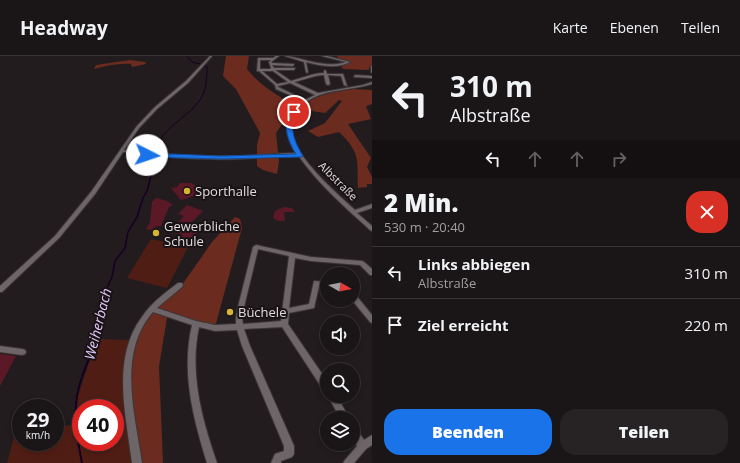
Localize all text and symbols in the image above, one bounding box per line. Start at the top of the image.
text: Headway [20,15,108,41]
text: Karte [553,18,588,37]
text: Ebenen [610,18,659,37]
text: Teilen [681,18,720,37]
text: 310 m [450,67,533,105]
icon: left [384,72,436,124]
pin [277,95,311,129]
icon: arrive [283,101,305,123]
text: Albstraße [450,103,531,127]
position arrow [126,134,168,176]
icon: left [482,148,504,170]
icon: ahead [524,148,546,170]
icon: ahead [566,148,588,170]
icon: right [608,148,630,170]
street label: Albstraße [316,158,361,203]
place label: Sporthalle [195,182,257,200]
marker: Sporthalle [182,186,192,196]
text: 2 Min. [384,186,458,219]
button: close [686,191,728,233]
place label: Gewerbliche Schule [164,217,239,250]
text: 530 m · 20:40 [384,218,465,236]
marker: Gewerbliche Schule [151,228,161,238]
text: Links abbiegen [418,254,530,274]
icon: left [384,262,406,284]
text: 310 m [684,263,728,283]
north arrow [320,267,360,307]
map controls [320,267,360,451]
text: Albstraße [418,274,476,292]
water label: Weiherbach [79,286,116,362]
place label: Büchele [238,303,286,321]
marker: Büchele [225,307,235,317]
icon: arrive [384,314,406,336]
button: sound [320,315,360,355]
text: Ziel erreicht [418,315,509,335]
text: 220 m [684,315,728,335]
button: search [320,363,360,403]
speed limit sign: 40 [72,399,124,451]
text: 29 [27,406,49,433]
button: Beenden [384,409,552,455]
button: Teilen [560,409,728,455]
button: layers [320,411,360,451]
text: km/h [26,428,50,442]

